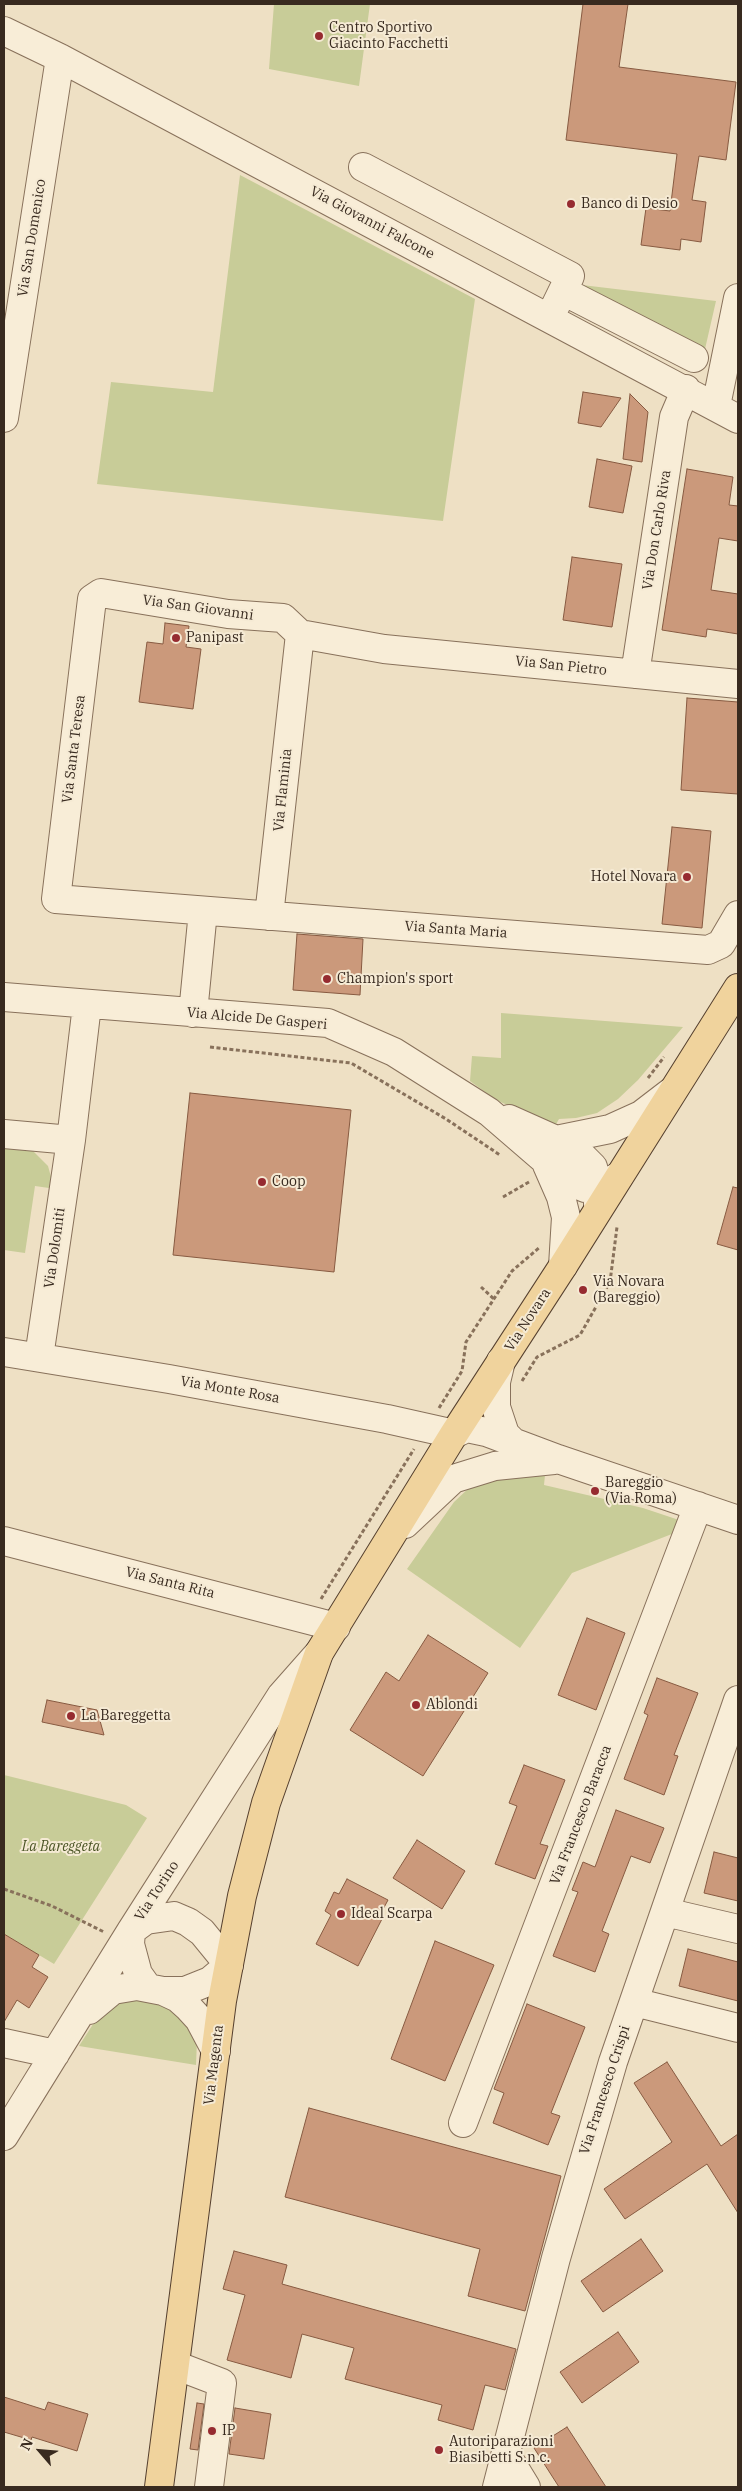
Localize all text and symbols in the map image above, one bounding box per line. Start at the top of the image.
place label: Centro Sportivo Giacinto Facchetti [329,20,448,52]
marker: Centro Sportivo Giacinto Facchetti [313,30,325,42]
street label: Via San Domenico [14,178,50,298]
street label: Via Giovanni Falcone [307,183,437,263]
place label: Banco di Desio [581,196,678,212]
marker: Banco di Desio [565,198,577,210]
street label: Via Don Carlo Riva [639,469,675,591]
street label: Via San Giovanni [141,592,255,624]
place label: Panipast [186,630,244,646]
marker: Panipast [170,632,182,644]
street label: Via San Pietro [514,653,608,679]
street label: Via Santa Teresa [59,694,89,804]
street label: Via Flaminia [270,748,296,832]
place label: Hotel Novara [591,869,677,885]
marker: Hotel Novara [681,871,693,883]
street label: Via Santa Maria [404,918,508,942]
place label: Champion's sport [337,971,453,987]
marker: Champion's sport [321,973,333,985]
street label: Via Alcide De Gasperi [186,1004,328,1034]
place label: Coop [272,1174,305,1190]
marker: Coop [256,1176,268,1188]
street label: Via Dolomiti [41,1207,69,1289]
place label: Via Novara (Bareggio) [593,1274,665,1306]
marker: Via Novara (Bareggio) [577,1284,589,1296]
street label: Via Novara [501,1285,555,1355]
street label: Via Monte Rosa [179,1373,281,1407]
place label: Bareggio (Via Roma) [605,1475,677,1508]
marker: Bareggio (Via Roma) [589,1485,601,1497]
street label: Via Santa Rita [124,1564,216,1602]
place label: Ablondi [426,1697,478,1713]
marker: Ablondi [410,1699,422,1711]
place label: La Bareggetta [81,1708,171,1724]
marker: La Bareggetta [65,1710,77,1722]
street label: Via Francesco Baracca [547,1743,615,1887]
park label: La Bareggeta [22,1839,100,1855]
street label: Via Torino [131,1858,183,1924]
place label: Ideal Scarpa [351,1906,433,1922]
marker: Ideal Scarpa [335,1908,347,1920]
street label: Via Francesco Crispi [576,2023,634,2157]
street label: Via Magenta [201,2024,227,2106]
place label: IP [222,2423,236,2439]
marker: IP [206,2425,218,2437]
north arrow [15,2426,65,2476]
place label: Autoriparazioni Biasibetti S.n.c. [449,2434,553,2466]
text: N [16,2435,37,2453]
marker: Autoriparazioni Biasibetti S.n.c. [433,2444,445,2456]

